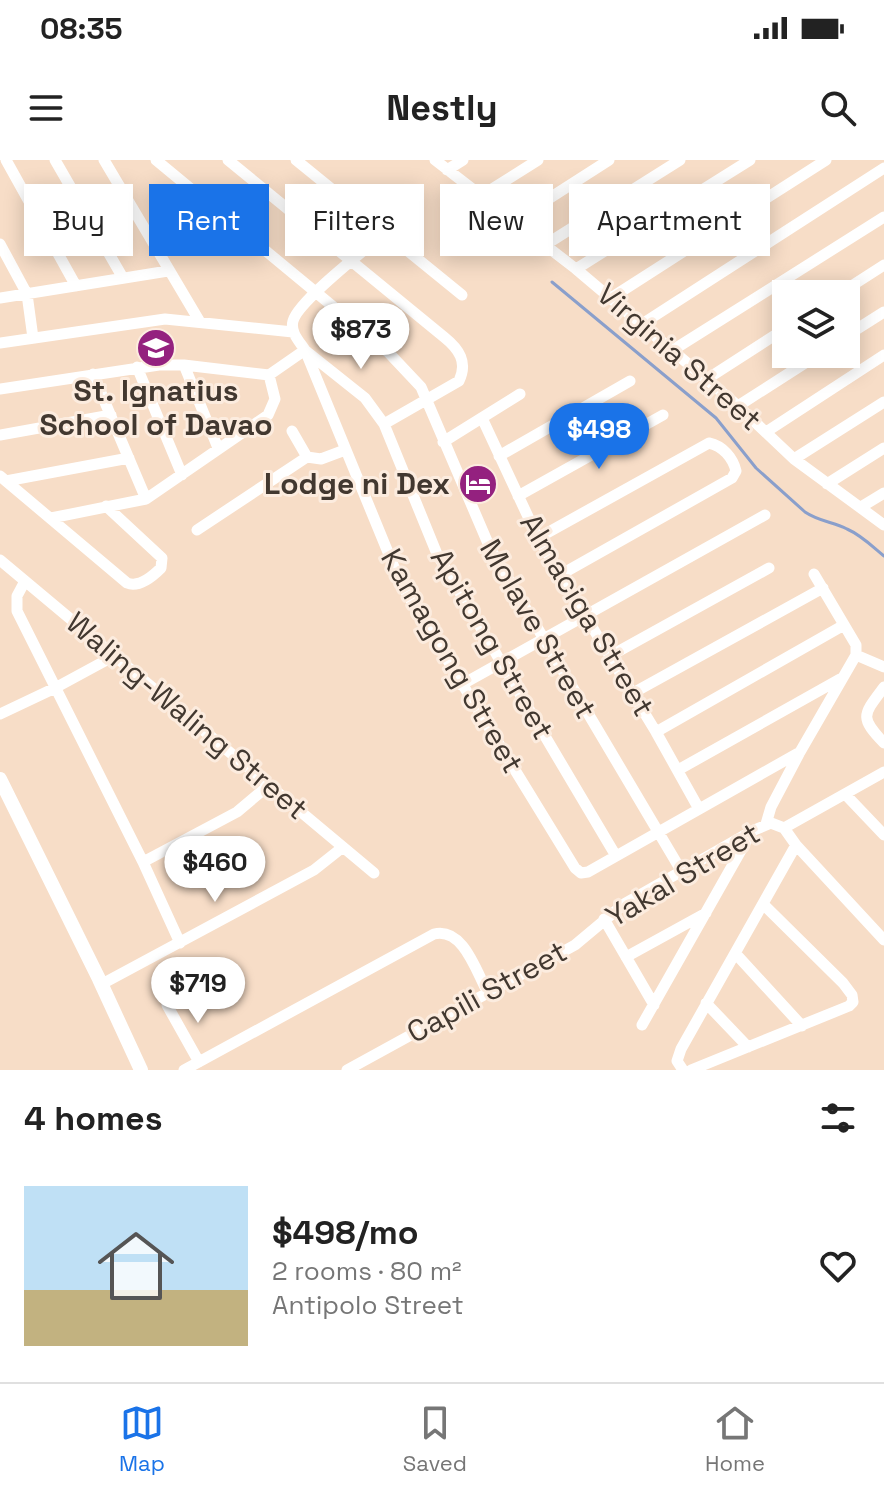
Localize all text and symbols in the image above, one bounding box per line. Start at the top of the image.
text: 08:35 [40,9,123,48]
text: Nestly [386,85,498,131]
icon: menu [24,86,68,130]
icon: search [816,86,860,130]
chip: Buy [24,184,133,256]
chip: Rent [149,184,269,256]
chip: Filters [285,184,424,256]
chip: New [440,184,553,256]
chip: Apartment [569,184,770,256]
street label: Virginia Street [589,274,770,439]
map controls [772,280,860,368]
button: layers [772,280,860,368]
pin: $873 [314,303,408,371]
text: $873 [330,312,392,346]
school or university icon: St. Ignatius School of Davao [135,327,177,369]
place label: St. Ignatius School of Davao [39,371,273,444]
pin: $498 [552,403,646,471]
text: $498 [567,412,631,446]
hotel icon: Lodge ni Dex [457,463,499,505]
place label: Lodge ni Dex [264,464,450,503]
street label: Almaciga Street [511,506,663,723]
street label: Molave Street [471,532,606,726]
street label: Kamagong Street [372,541,533,780]
street label: Apitong Street [422,541,563,746]
street label: Waling-Waling Street [59,603,316,828]
street label: Yakal Street [599,813,767,936]
pin: $460 [168,836,262,904]
text: $460 [182,845,248,879]
street label: Capili Street [400,932,574,1052]
pin: $719 [151,957,245,1025]
text: $719 [169,966,227,1000]
icon: filters [816,1096,860,1140]
text: 4 homes [24,1097,162,1140]
text: $498/mo [272,1211,419,1254]
icon: home [88,1218,184,1314]
icon: heart [816,1244,860,1288]
text: 2 rooms · 80 m² [272,1254,462,1288]
text: Antipolo Street [272,1288,464,1322]
tab: Map [119,1401,165,1477]
tab: Saved [403,1401,467,1477]
tab: Home [705,1401,765,1477]

